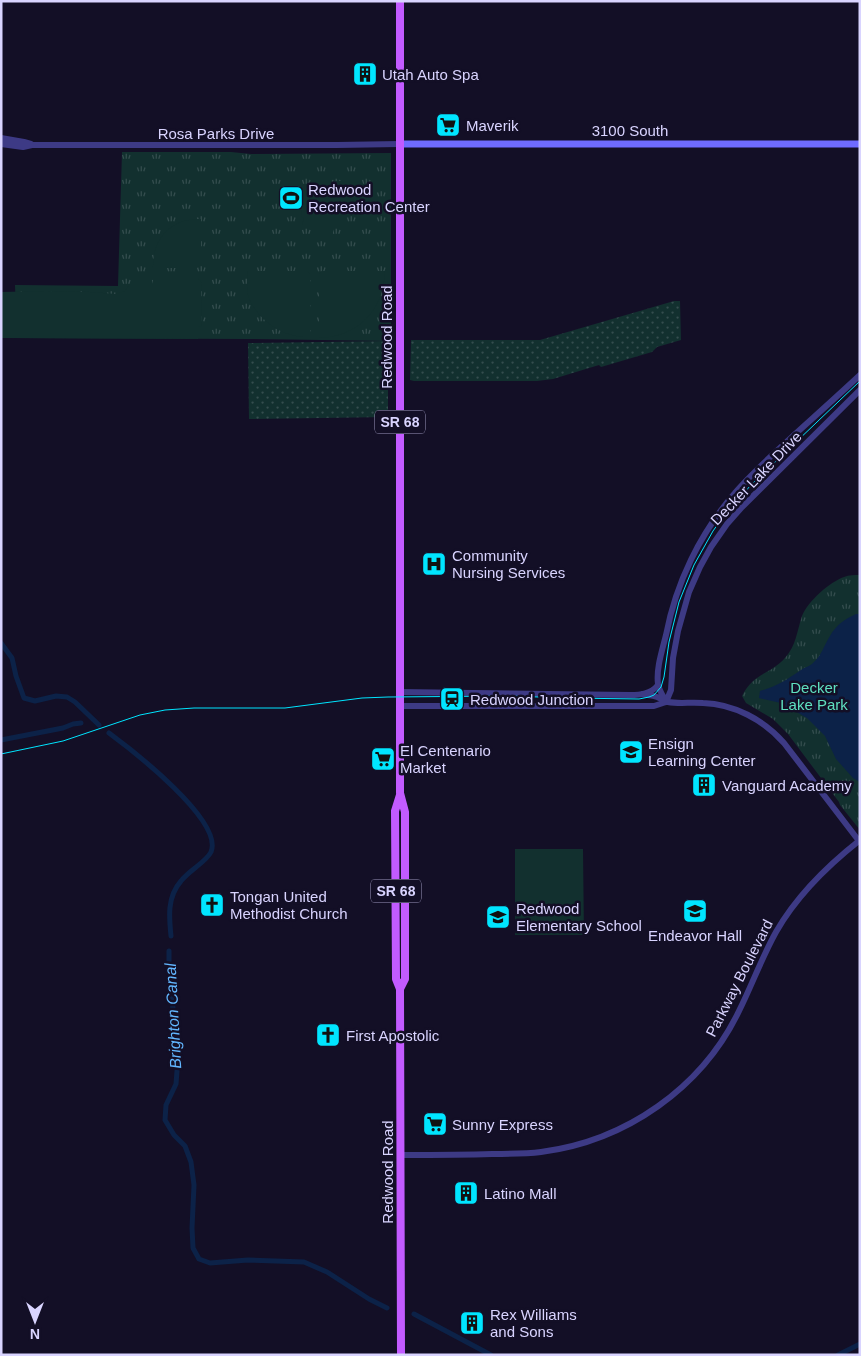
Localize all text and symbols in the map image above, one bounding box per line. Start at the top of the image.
building icon: Utah Auto Spa [352,61,378,87]
place label: Utah Auto Spa [382,66,479,83]
supermarket icon: Maverik [435,112,461,138]
place label: Maverik [466,117,519,134]
street label: 3100 South [592,122,668,139]
street label: Rosa Parks Drive [158,125,274,142]
place label: Redwood Recreation Center [308,181,430,215]
sports icon: Redwood Recreation Center [278,185,304,211]
street label: Redwood Road [378,285,395,389]
road number: SR 68 [375,411,425,434]
street label: Decker Lake Drive [707,428,805,528]
place label: Community Nursing Services [452,547,565,581]
hospital icon: Community Nursing Services [421,551,447,577]
park label: Decker Lake Park [780,679,848,713]
station icon: Redwood Junction [439,686,465,712]
place label: Redwood Junction [470,691,593,708]
place label: Ensign Learning Center [648,735,756,769]
school or university icon: Ensign Learning Center [618,739,644,765]
place label: El Centenario Market [400,742,491,776]
supermarket icon: El Centenario Market [370,746,396,772]
building icon: Vanguard Academy [691,772,717,798]
place label: Vanguard Academy [722,777,852,794]
road number: SR 68 [371,879,421,902]
place label: Tongan United Methodist Church [230,888,348,922]
church icon: Tongan United Methodist Church [199,892,225,918]
school or university icon: Endeavor Hall [682,898,708,924]
place label: Redwood Elementary School [516,900,642,934]
school or university icon: Redwood Elementary School [485,904,511,930]
street label: Parkway Boulevard [702,917,776,1039]
place label: Endeavor Hall [648,927,742,944]
water label: Brighton Canal [162,962,184,1069]
church icon: First Apostolic [315,1022,341,1048]
place label: First Apostolic [346,1027,440,1044]
supermarket icon: Sunny Express [422,1111,448,1137]
place label: Sunny Express [452,1116,553,1133]
street label: Redwood Road [379,1120,396,1224]
building icon: Latino Mall [453,1180,479,1206]
place label: Latino Mall [484,1185,557,1202]
north arrow [10,1296,60,1346]
place label: Rex Williams and Sons [490,1306,577,1340]
building icon: Rex Williams and Sons [459,1310,485,1336]
text: N [30,1326,40,1342]

